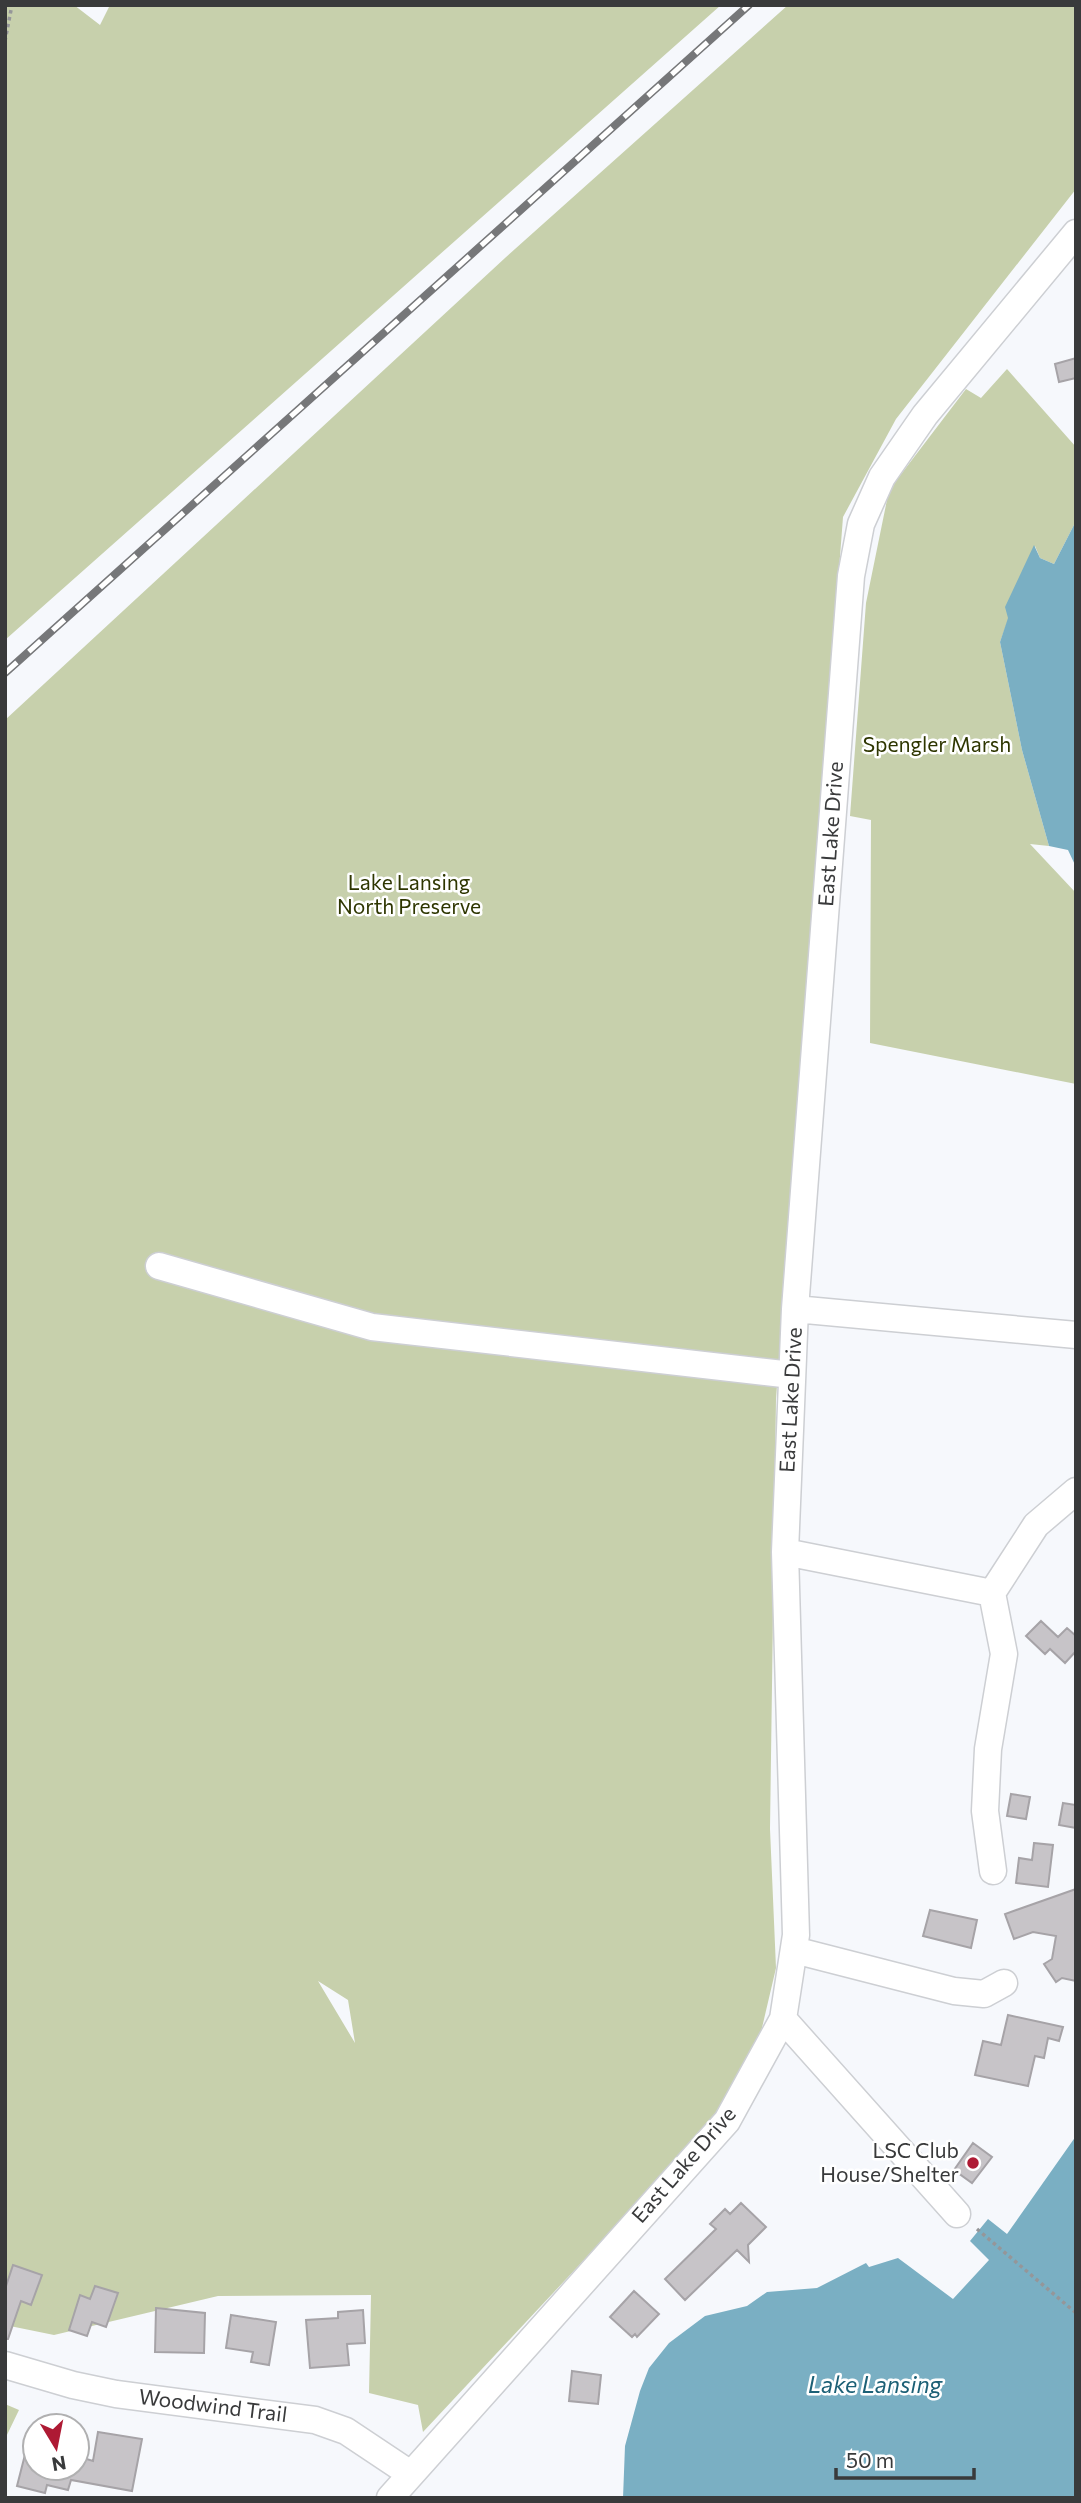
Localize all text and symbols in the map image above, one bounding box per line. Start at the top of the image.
park label: Spengler Marsh [863,731,1011,756]
street label: East Lake Drive [812,761,847,907]
park label: Lake Lansing North Preserve [337,869,481,918]
street label: East Lake Drive [773,1327,806,1473]
street label: East Lake Drive [626,2101,740,2227]
place label: LSC Club House/Shelter [820,2137,959,2186]
marker: LSC Club House/Shelter [965,2155,981,2171]
water label: Lake Lansing [808,2370,944,2398]
street label: Woodwind Trail [138,2383,289,2426]
north arrow [21,2412,91,2482]
scale bar [836,2436,974,2480]
text: 50 m [846,2447,894,2472]
text: N [50,2452,68,2477]

